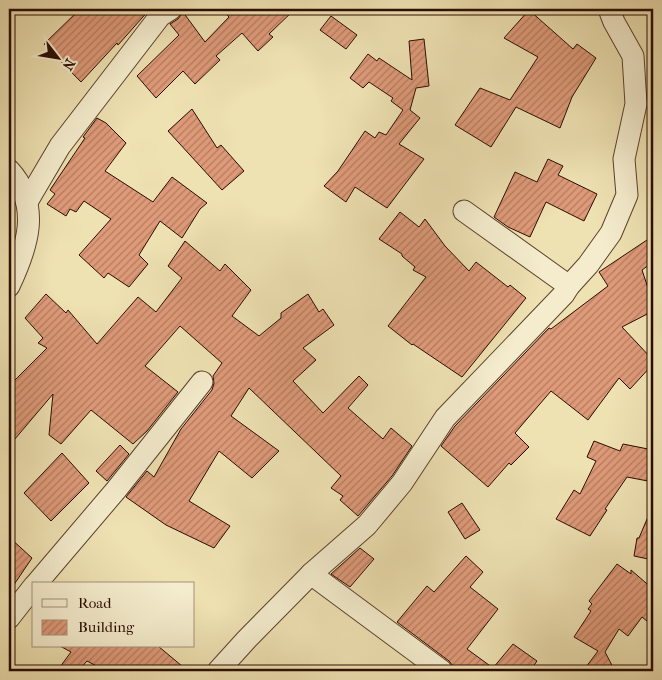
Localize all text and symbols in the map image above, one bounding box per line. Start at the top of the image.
north arrow [32,32,82,82]
text: N [58,56,79,74]
legend [32,582,195,648]
text: Road [78,594,112,612]
text: Building [78,618,135,636]

